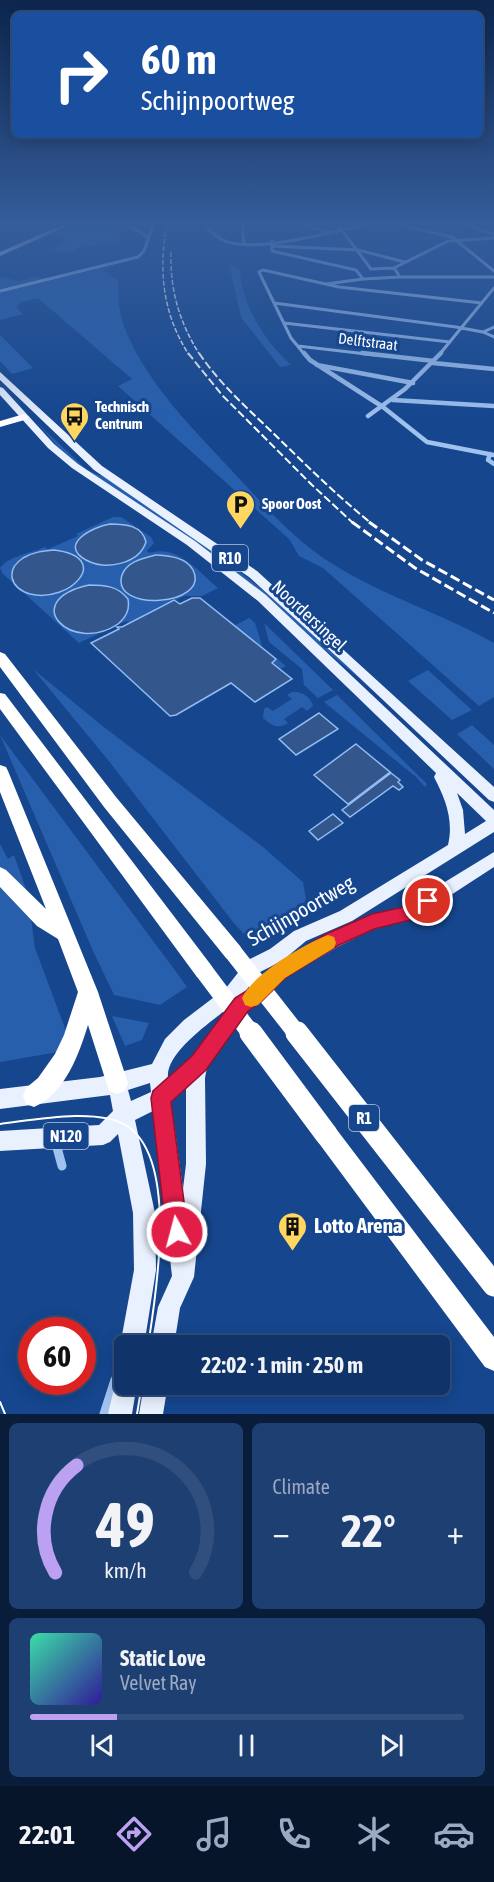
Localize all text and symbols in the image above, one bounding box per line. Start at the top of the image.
text: 60 m [141,35,216,83]
icon: right [42,36,120,114]
text: Schijnpoortweg [141,85,294,116]
street label: Delftstraat [337,329,399,354]
place label: Technisch Centrum [95,398,149,432]
bus stop icon: Technisch Centrum [58,400,90,442]
parking icon: Spoor Oost [225,488,257,530]
place label: Spoor Oost [262,495,322,512]
road number: R10 [212,545,248,571]
street label: Noordersingel [268,576,351,656]
street label: Schijnpoortweg [243,870,358,950]
pin [402,875,453,926]
icon: arrive [411,884,444,917]
road number: R1 [349,1105,379,1131]
road number: N120 [44,1123,88,1149]
position arrow [145,1200,209,1264]
building icon: Lotto Arena [277,1210,309,1252]
place label: Lotto Arena [314,1213,403,1237]
speed limit sign: 60 [18,1317,96,1395]
text: 22:02 · 1 min · 250 m [201,1352,363,1378]
text: Climate [273,1475,330,1498]
text: 49 [95,1489,155,1560]
text: 22° [341,1505,396,1557]
text: − [273,1513,290,1551]
text: + [447,1513,464,1551]
text: km/h [104,1558,147,1583]
text: Static Love [120,1645,206,1671]
text: Velvet Ray [120,1671,197,1694]
icon: previous [86,1729,119,1762]
icon: pause [230,1729,263,1762]
icon: next [375,1729,408,1762]
icon: directions [113,1813,155,1855]
icon: music [193,1813,235,1855]
icon: phone [273,1813,315,1855]
icon: climate [353,1813,395,1855]
icon: car [433,1813,475,1855]
text: 22:01 [19,1819,75,1850]

